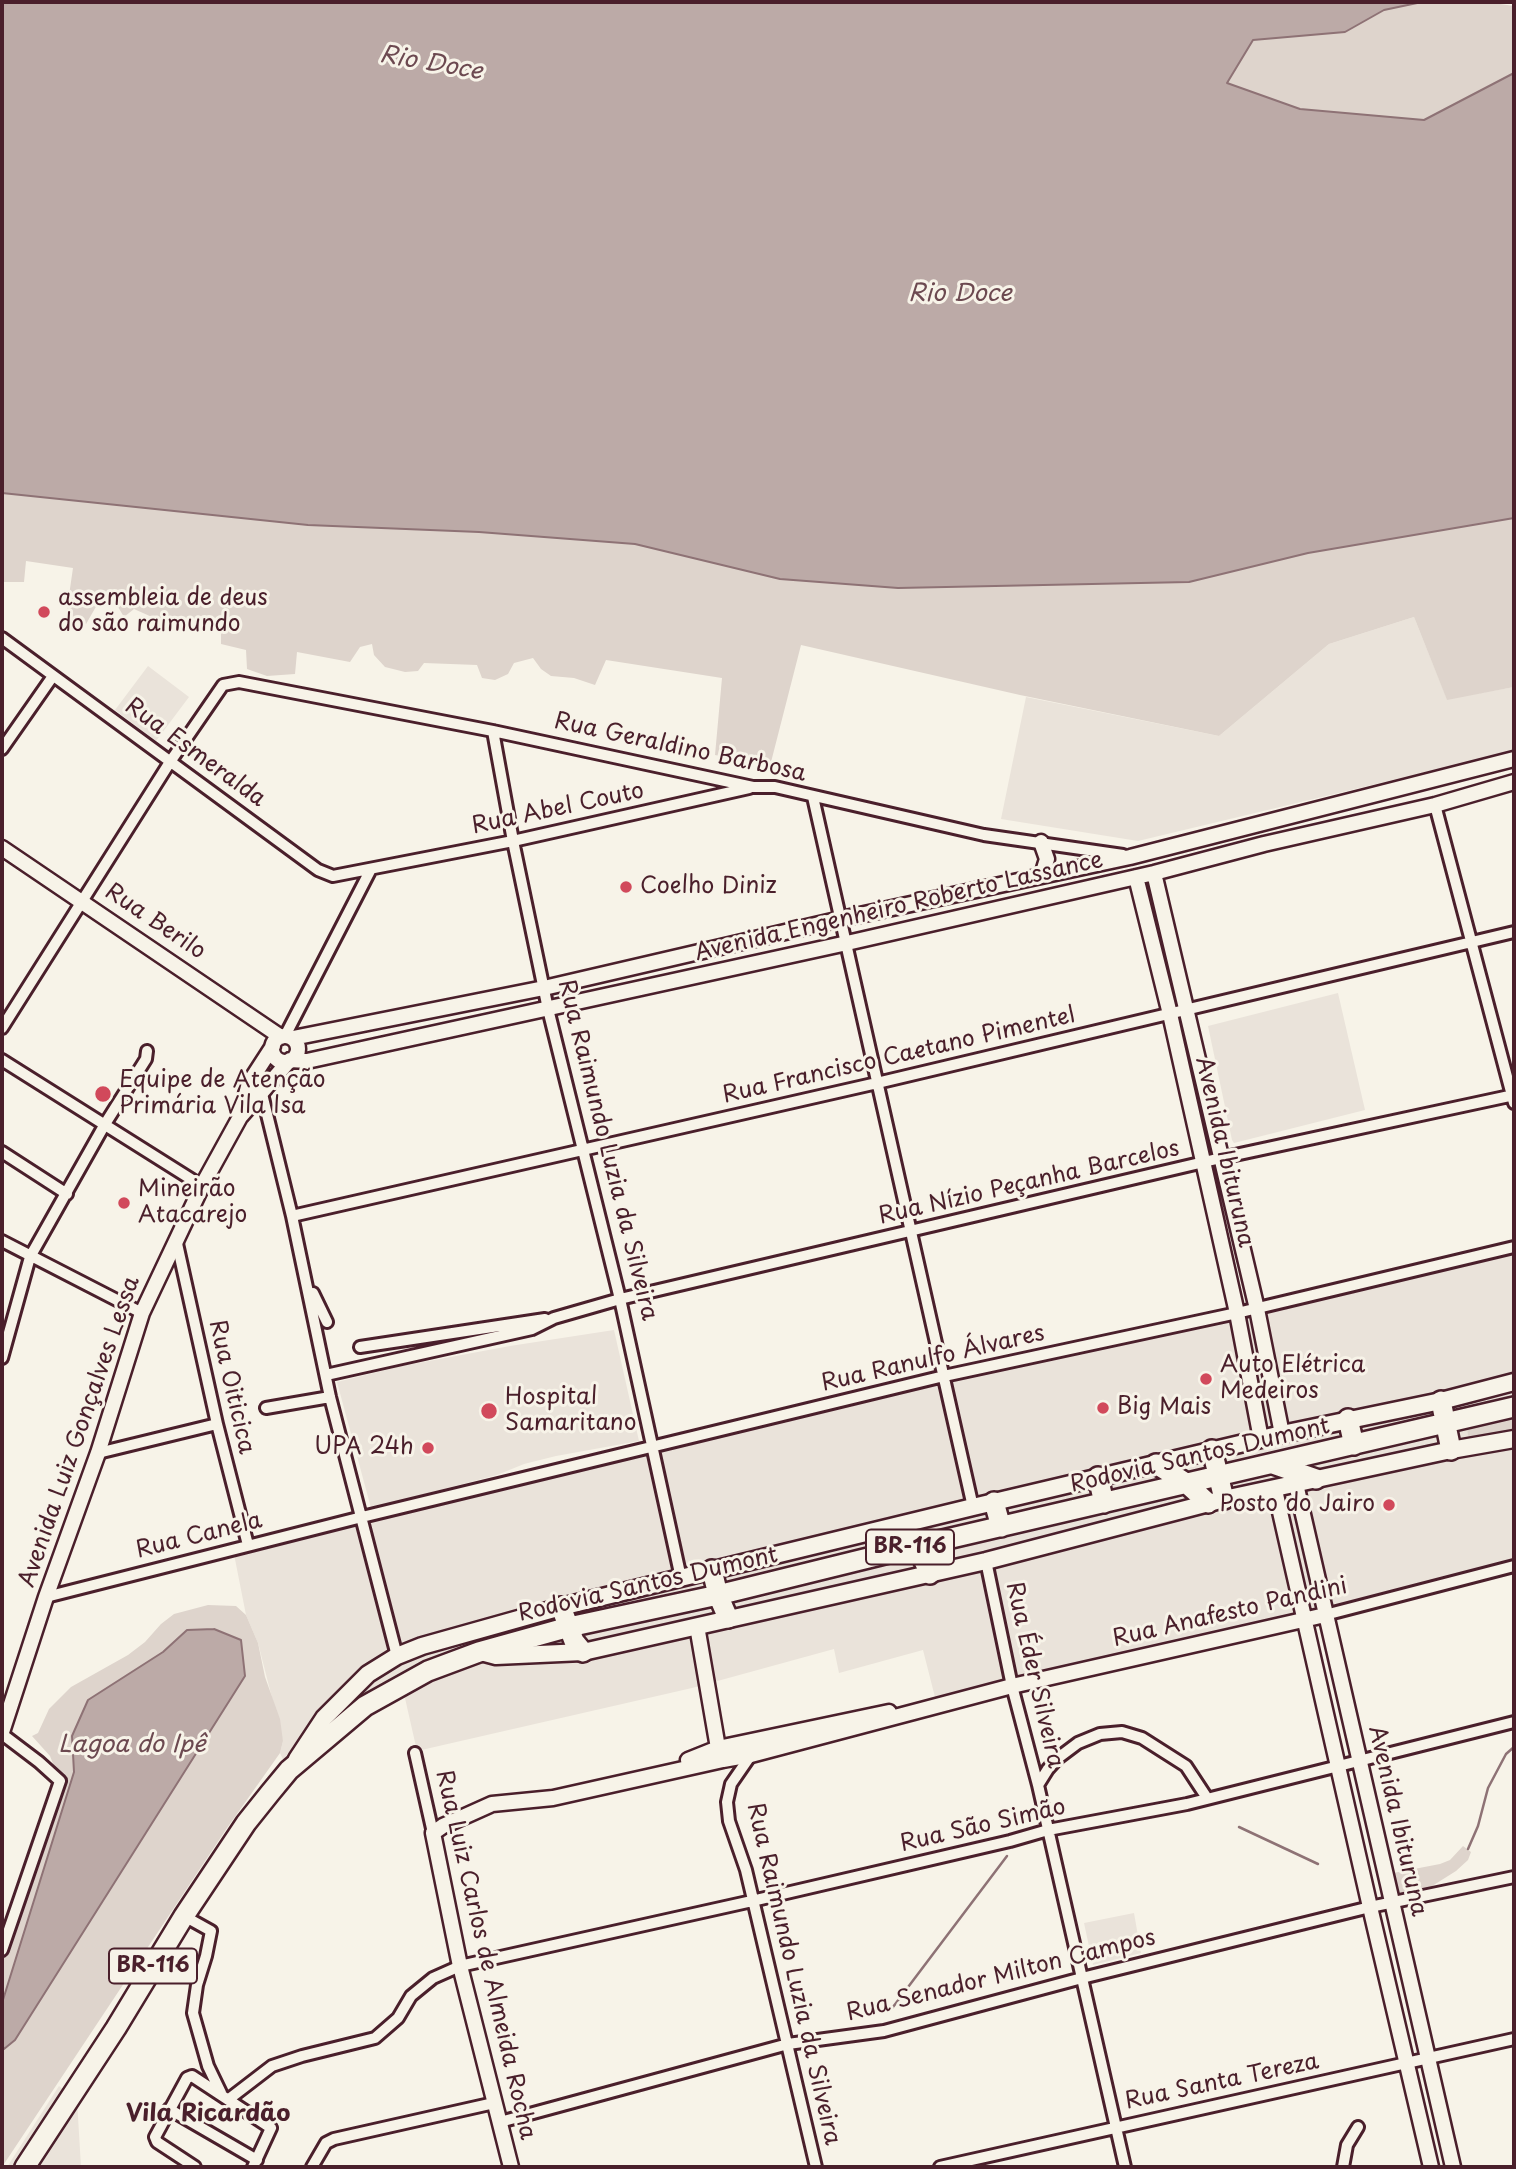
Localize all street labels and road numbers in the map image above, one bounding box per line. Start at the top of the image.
street label: Rua Esmeralda [119,693,271,813]
street label: Rua Geraldino Barbosa [551,708,809,788]
street label: Rua Abel Couto [469,777,647,841]
street label: Avenida Engenheiro Roberto Lassance [692,847,1106,967]
street label: Rua Berilo [99,878,211,966]
street label: Rua Raimundo Luzia da Silveira [551,977,663,1323]
street label: Rua Francisco Caetano Pimentel [720,1002,1078,1110]
street label: Avenida Ibituruna [1189,1054,1259,1250]
street label: Rua Nízio Peçanha Barcelos [876,1135,1182,1231]
street label: Avenida Luiz Gonçalves Lessa [14,1273,146,1591]
street label: Rua Oiticica [202,1317,260,1457]
street label: Rua Ranulfo Álvares [819,1320,1047,1398]
street label: Rodovia Santos Dumont [1067,1413,1333,1499]
street label: Rua Canela [133,1507,265,1565]
road number: BR-116 [866,1530,954,1564]
street label: Rodovia Santos Dumont [515,1542,781,1628]
street label: Rua Anafesto Pandini [1110,1573,1350,1653]
street label: Rua Éder Silveira [999,1579,1069,1771]
street label: Avenida Ibituruna [1362,1723,1432,1919]
street label: Rua Luiz Carlos de Almeida Rocha [429,1768,541,2142]
street label: Rua São Simão [898,1794,1068,1858]
street label: Rua Raimundo Luzia da Silveira [740,1800,846,2148]
street label: Rua Senador Milton Campos [844,1924,1158,2028]
road number: BR-116 [109,1948,197,1983]
street label: Rua Santa Tereza [1123,2048,1321,2116]

